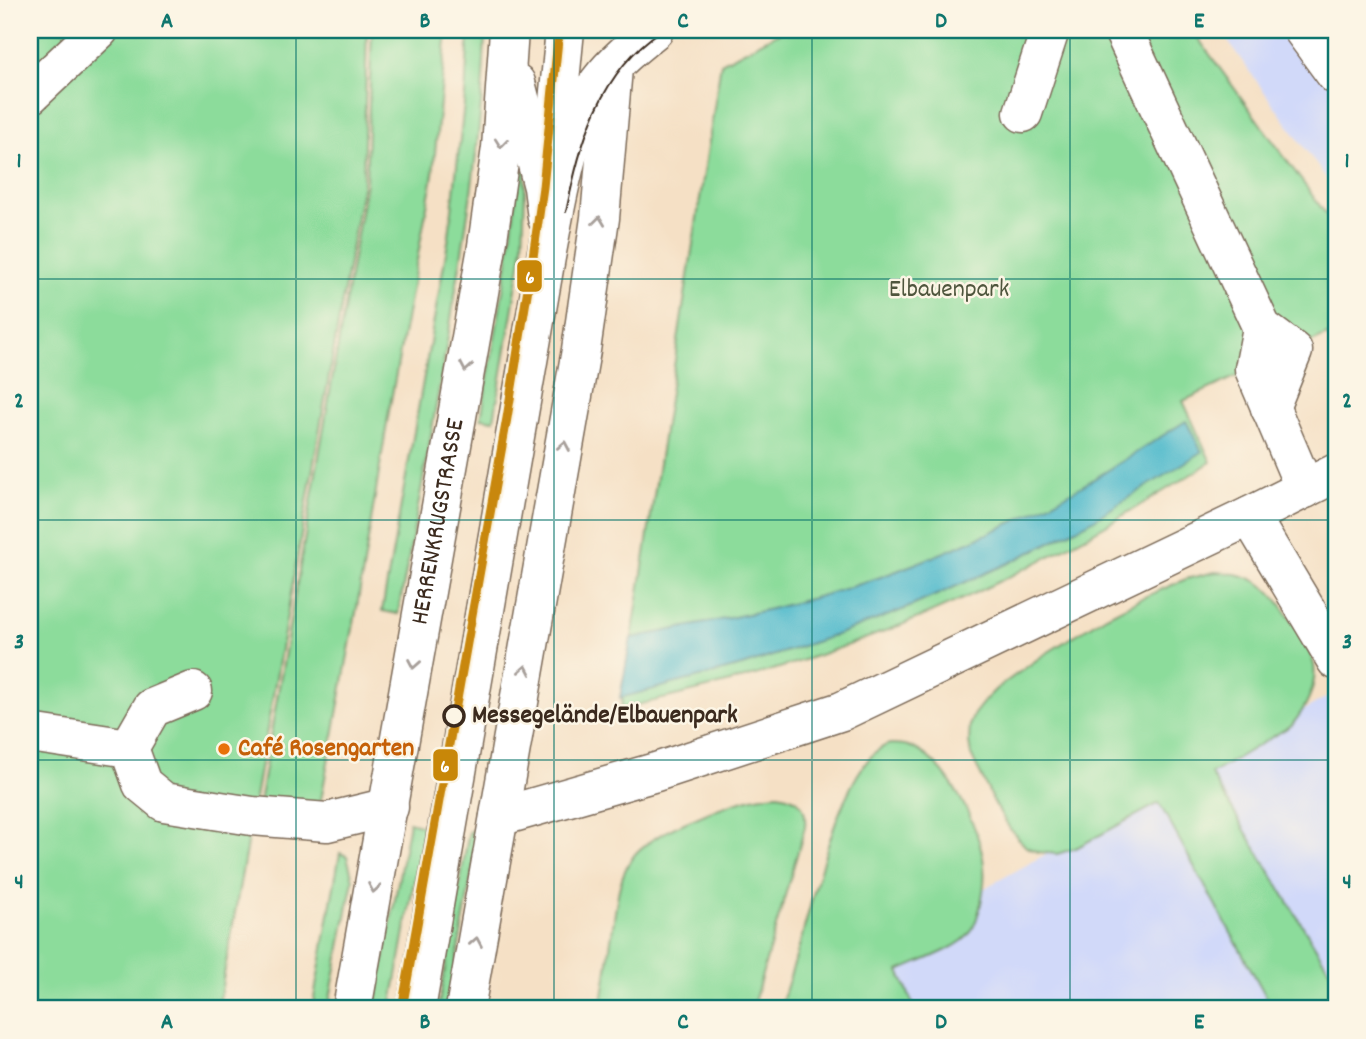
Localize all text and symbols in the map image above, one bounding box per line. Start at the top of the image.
text: A [161,6,173,39]
text: B [420,6,431,39]
text: C [677,6,689,39]
text: D [935,6,947,39]
text: E [1194,6,1205,39]
one-way arrow [494,137,509,148]
text: 1 [16,146,22,179]
text: 1 [1344,146,1350,179]
one-way arrow [591,215,606,226]
line badge: 6 [516,259,543,293]
text: 6 [525,266,535,293]
park label: Elbauenpark [889,272,1009,309]
one-way arrow [459,361,474,373]
text: 2 [14,386,24,419]
text: 2 [1342,386,1352,419]
street label: HERRENKRUGSTRASSE [402,415,475,628]
one-way arrow [556,440,571,452]
text: 3 [14,627,24,660]
text: 3 [1342,627,1352,660]
one-way arrow [407,658,422,670]
one-way arrow [517,664,532,676]
place label: Messegelände/Elbauenpark [472,698,738,735]
marker: Messegelände/Elbauenpark [443,705,465,727]
place label: Café Rosengarten [238,731,414,768]
marker: Café Rosengarten [216,741,232,757]
line badge: 6 [432,748,459,782]
text: 6 [440,755,450,782]
text: 4 [14,867,24,900]
text: 4 [1342,867,1352,900]
one-way arrow [368,882,383,894]
one-way arrow [468,936,483,948]
text: A [161,1007,173,1039]
text: B [420,1007,431,1039]
text: C [677,1007,689,1039]
text: D [935,1007,947,1039]
text: E [1194,1007,1205,1039]

